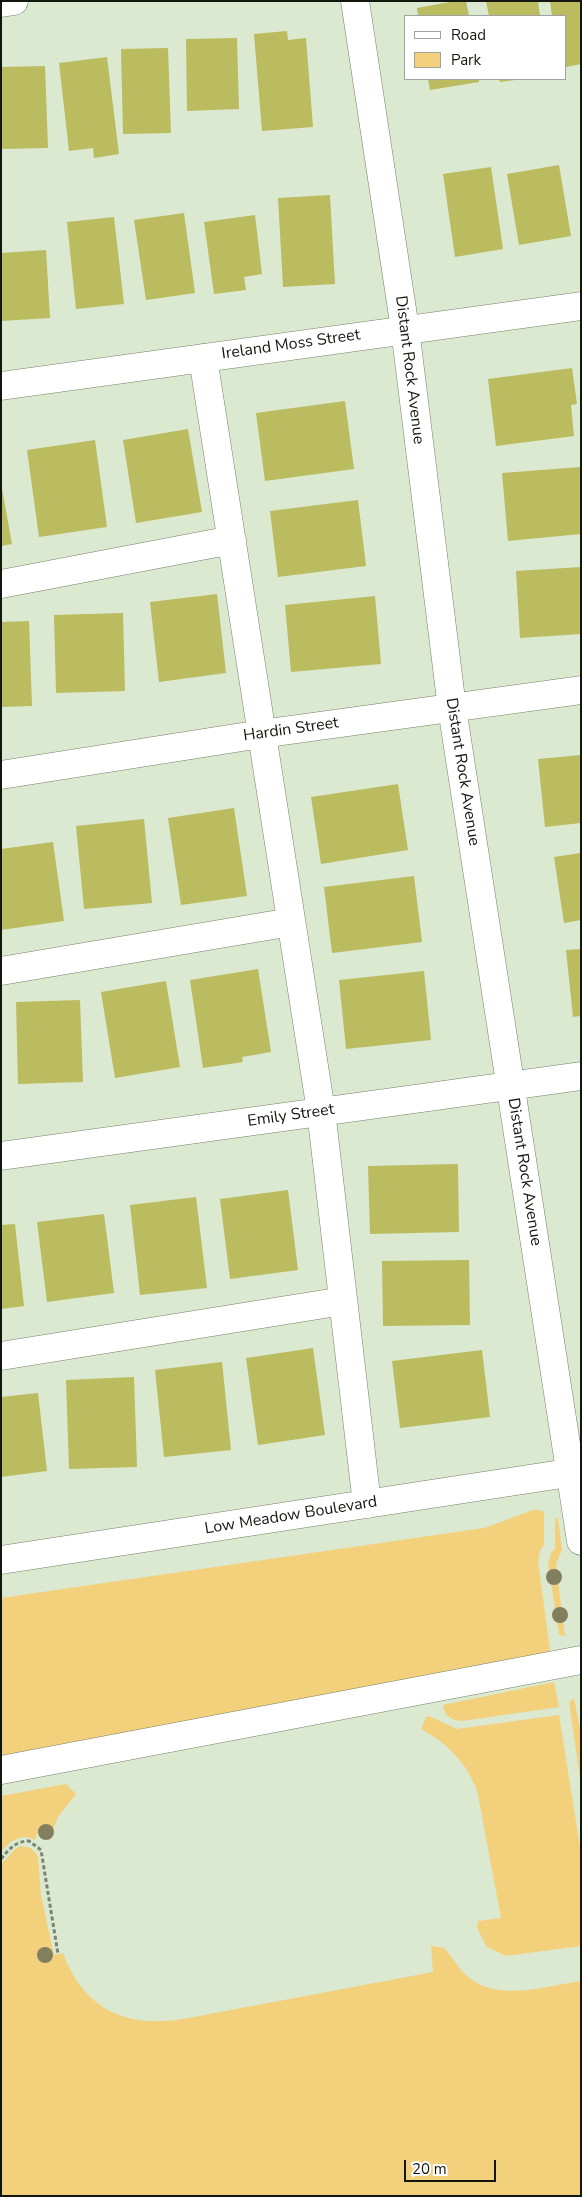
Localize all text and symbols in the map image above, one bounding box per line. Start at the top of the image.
legend [404,15,567,80]
text: Road [451,25,486,45]
text: Park [451,50,481,70]
street label: Distant Rock Avenue [390,295,428,445]
street label: Ireland Moss Street [220,326,362,364]
street label: Distant Rock Avenue [441,697,483,847]
street label: Hardin Street [242,714,340,746]
street label: Distant Rock Avenue [503,1097,545,1247]
street label: Emily Street [246,1100,336,1132]
street label: Low Meadow Boulevard [203,1493,379,1539]
scale bar [407,2150,500,2182]
text: 20 m [412,2159,447,2179]

